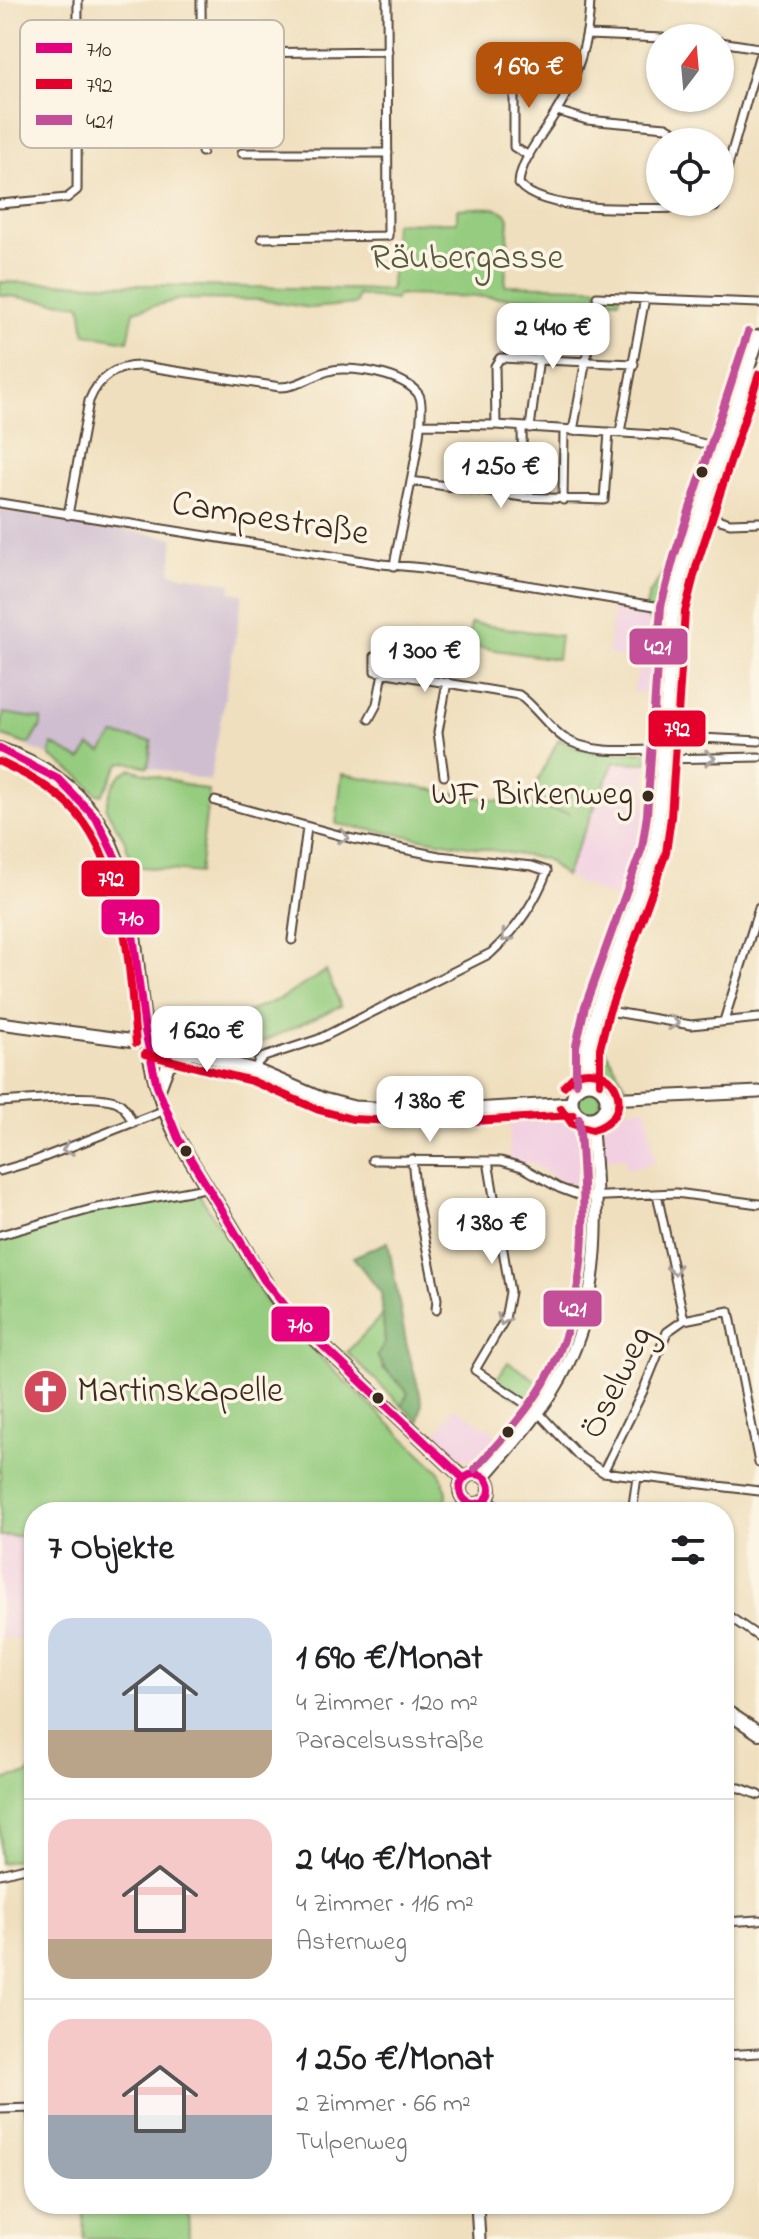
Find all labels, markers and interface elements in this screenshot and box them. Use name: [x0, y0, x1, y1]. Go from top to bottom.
legend: [20, 20, 284, 148]
north arrow: [646, 24, 734, 112]
map controls: [646, 24, 734, 216]
text: 710: [86, 35, 112, 67]
pin: 1 690 €: [455, 42, 603, 110]
text: 1 690 €: [494, 49, 564, 87]
text: 792: [86, 71, 113, 103]
text: 421: [86, 107, 113, 139]
button: locate: [646, 128, 734, 216]
park label: Räubergasse: [370, 233, 565, 286]
pin: 2 440 €: [479, 303, 627, 371]
text: 2 440 €: [515, 310, 591, 348]
pin: 1 250 €: [427, 442, 575, 510]
text: 1 250 €: [462, 449, 540, 487]
unlabelled marker: [694, 464, 710, 480]
street label: Campestraße: [168, 478, 373, 562]
pin: 1 300 €: [351, 626, 499, 694]
line badge: 421: [628, 627, 689, 666]
text: 1 300 €: [389, 633, 461, 671]
text: 421: [645, 633, 672, 665]
line badge: 792: [647, 709, 707, 748]
text: 792: [664, 715, 690, 747]
one-way arrow: [704, 749, 717, 767]
place label: WF, Birkenweg: [431, 771, 633, 821]
marker: WF, Birkenweg: [640, 788, 656, 804]
one-way arrow: [336, 828, 350, 845]
line badge: 792: [80, 859, 141, 898]
text: 792: [98, 865, 124, 897]
line badge: 710: [100, 898, 161, 936]
text: 710: [118, 904, 144, 936]
one-way arrow: [501, 928, 516, 942]
pin: 1 620 €: [133, 1006, 281, 1074]
text: 1 620 €: [170, 1013, 244, 1051]
one-way arrow: [667, 1014, 681, 1031]
pin: 1 380 €: [356, 1076, 504, 1144]
text: 1 380 €: [394, 1083, 466, 1121]
one-way arrow: [61, 1139, 75, 1156]
unlabelled marker: [178, 1143, 194, 1159]
pin: 1 380 €: [418, 1198, 566, 1266]
text: 1 380 €: [456, 1205, 528, 1243]
one-way arrow: [665, 1262, 682, 1276]
line badge: 421: [542, 1289, 603, 1328]
text: 421: [560, 1295, 587, 1327]
line badge: 710: [270, 1305, 331, 1343]
text: 710: [287, 1311, 313, 1343]
one-way arrow: [496, 1312, 513, 1326]
street label: Öselweg: [568, 1317, 668, 1449]
place label: Martinskapelle: [77, 1366, 284, 1419]
church icon: Martinskapelle: [22, 1368, 70, 1416]
unlabelled marker: [370, 1390, 386, 1406]
unlabelled marker: [500, 1424, 516, 1440]
text: 7 Objekte: [48, 1525, 174, 1575]
icon: filters: [666, 1528, 710, 1572]
text: 1 690 €/Monat: [296, 1635, 483, 1685]
icon: home: [112, 1650, 208, 1746]
text: 4 Zimmer · 120 m²: [296, 1685, 478, 1723]
text: Paracelsusstraße: [296, 1723, 484, 1761]
text: 2 440 €/Monat: [296, 1836, 492, 1886]
icon: home: [112, 1851, 208, 1947]
text: 4 Zimmer · 116 m²: [296, 1886, 474, 1924]
text: Asternweg: [296, 1924, 407, 1962]
text: 1 250 €/Monat: [296, 2036, 494, 2086]
icon: home: [112, 2051, 208, 2147]
text: 2 Zimmer · 66 m²: [296, 2086, 471, 2124]
text: Tulpenweg: [296, 2124, 408, 2162]

